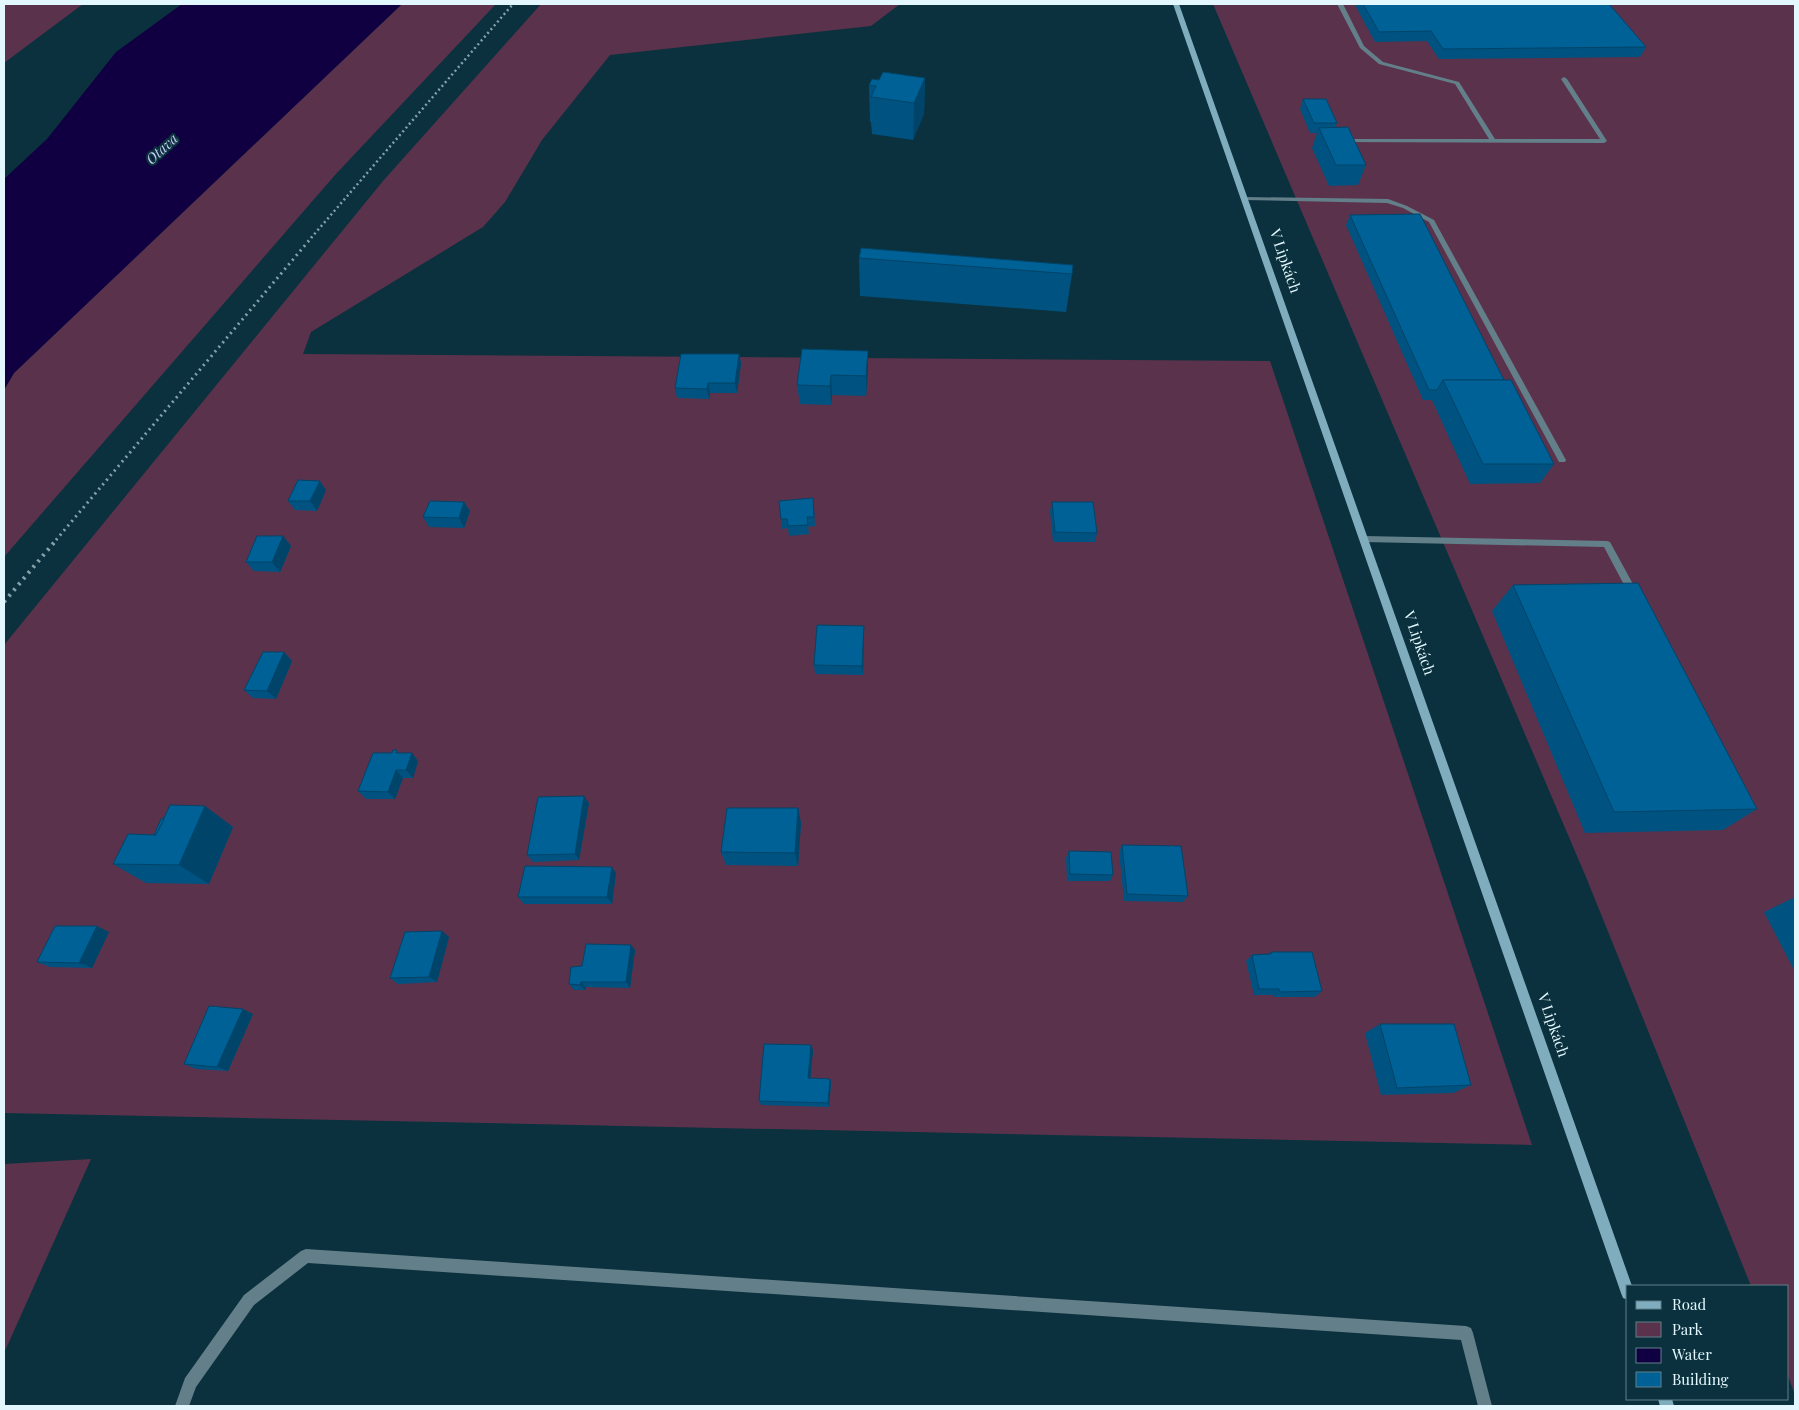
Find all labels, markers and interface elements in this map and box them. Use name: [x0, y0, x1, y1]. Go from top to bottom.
water label: Otava: [142, 129, 182, 168]
street label: V Lipkách: [1265, 225, 1306, 295]
street label: V Lipkách: [1399, 607, 1440, 677]
street label: V Lipkách: [1533, 989, 1574, 1059]
legend: [1626, 1285, 1789, 1400]
text: Road: [1672, 1294, 1706, 1314]
text: Park: [1672, 1319, 1704, 1339]
text: Water: [1671, 1344, 1712, 1364]
text: Building: [1672, 1369, 1729, 1389]

